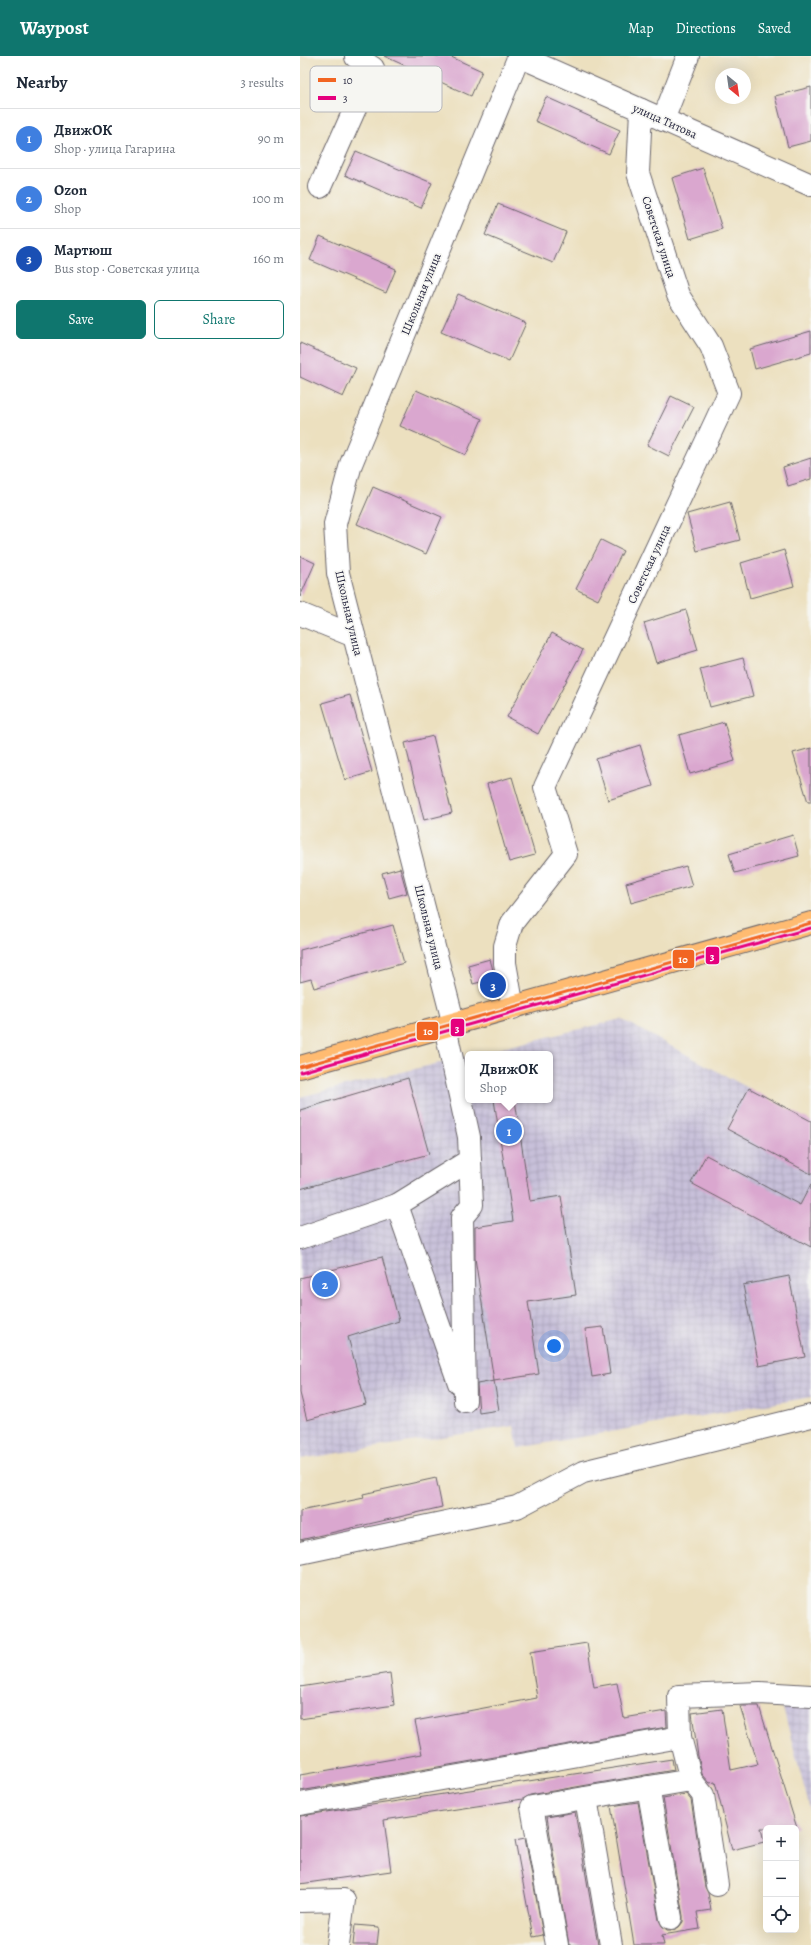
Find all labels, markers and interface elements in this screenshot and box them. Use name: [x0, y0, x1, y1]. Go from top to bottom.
text: Waypost: [20, 15, 89, 41]
text: Map: [628, 19, 654, 38]
text: Directions: [676, 19, 736, 38]
text: Saved: [758, 19, 791, 38]
legend: [310, 66, 442, 112]
north arrow: [715, 68, 751, 104]
text: Nearby: [16, 71, 67, 94]
text: 10: [343, 73, 353, 88]
text: 3 results: [240, 74, 284, 91]
text: 3: [343, 91, 348, 106]
street label: улица Титова: [629, 99, 700, 143]
text: ДвижОК: [54, 120, 112, 140]
text: 1: [27, 130, 31, 147]
text: 90 m: [258, 130, 284, 147]
text: Shop · улица Гагарина: [54, 140, 176, 157]
text: Ozon: [54, 180, 87, 200]
text: 2: [26, 190, 32, 207]
text: 100 m: [252, 190, 284, 207]
street label: Советская улица: [638, 194, 680, 281]
text: Shop: [54, 200, 81, 217]
text: Мартюш: [54, 240, 112, 260]
text: 3: [26, 250, 32, 267]
text: 160 m: [253, 250, 284, 267]
street label: Школьная улица: [397, 250, 445, 337]
text: Bus stop · Советская улица: [54, 260, 200, 277]
button: Save: [16, 300, 146, 339]
button: Share: [154, 300, 284, 339]
street label: Советская улица: [624, 522, 674, 606]
street label: Школьная улица: [331, 569, 367, 658]
street label: Школьная улица: [411, 883, 447, 972]
line badge: 3: [705, 946, 720, 965]
line badge: 10: [672, 949, 695, 969]
text: 3: [710, 949, 715, 964]
text: 10: [678, 952, 688, 967]
pin: 3: [480, 970, 506, 1000]
line badge: 3: [450, 1018, 465, 1037]
line badge: 10: [416, 1021, 439, 1041]
text: 3: [455, 1021, 460, 1036]
text: 10: [423, 1024, 433, 1039]
popup: [465, 1051, 553, 1103]
text: ДвижОК: [480, 1059, 538, 1079]
text: Shop: [480, 1079, 507, 1096]
pin: 1: [496, 1116, 522, 1146]
pin: 2: [312, 1269, 338, 1299]
your location: [544, 1336, 564, 1356]
map controls: [763, 1825, 799, 1933]
button: +: [763, 1825, 799, 1861]
button: −: [763, 1861, 799, 1897]
button: locate: [763, 1897, 799, 1933]

